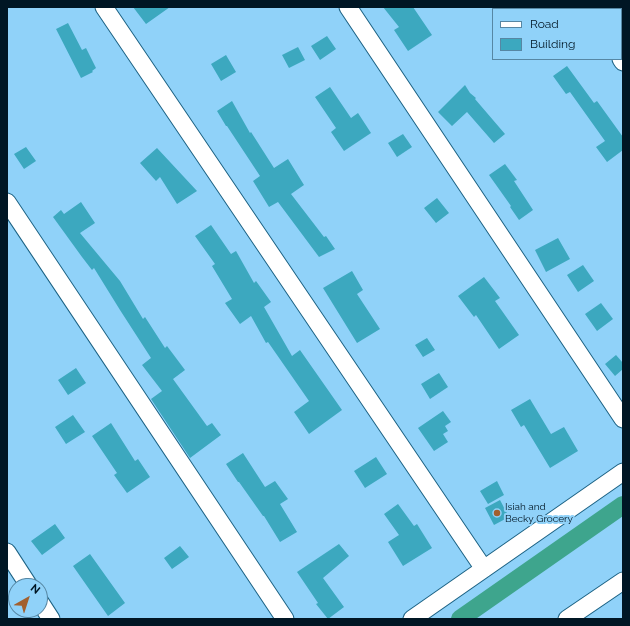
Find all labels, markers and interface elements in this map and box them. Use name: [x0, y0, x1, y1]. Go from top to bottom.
legend: [492, 8, 622, 60]
text: Road: [530, 17, 559, 31]
text: Building: [530, 37, 576, 51]
place label: Isiah and Becky Grocery: [505, 501, 573, 524]
marker: Isiah and Becky Grocery: [492, 508, 502, 518]
north arrow: [8, 578, 48, 618]
text: N: [28, 581, 43, 597]

